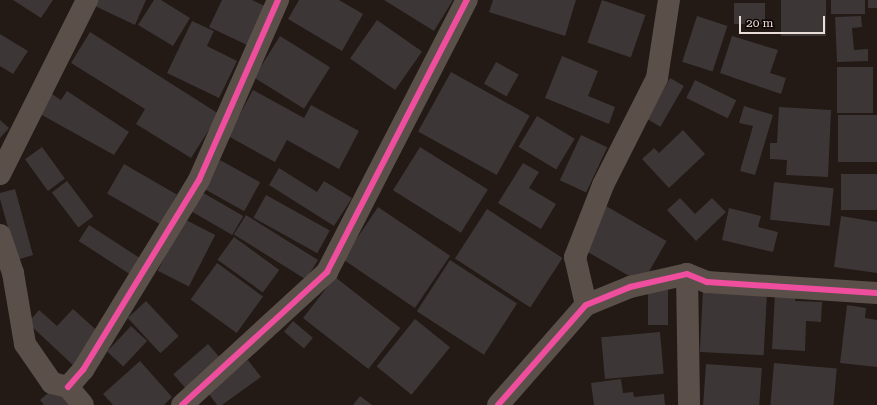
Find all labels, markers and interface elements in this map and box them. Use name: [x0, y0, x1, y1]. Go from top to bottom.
scale bar: [741, 8, 827, 34]
text: 20 m: [746, 16, 773, 30]

